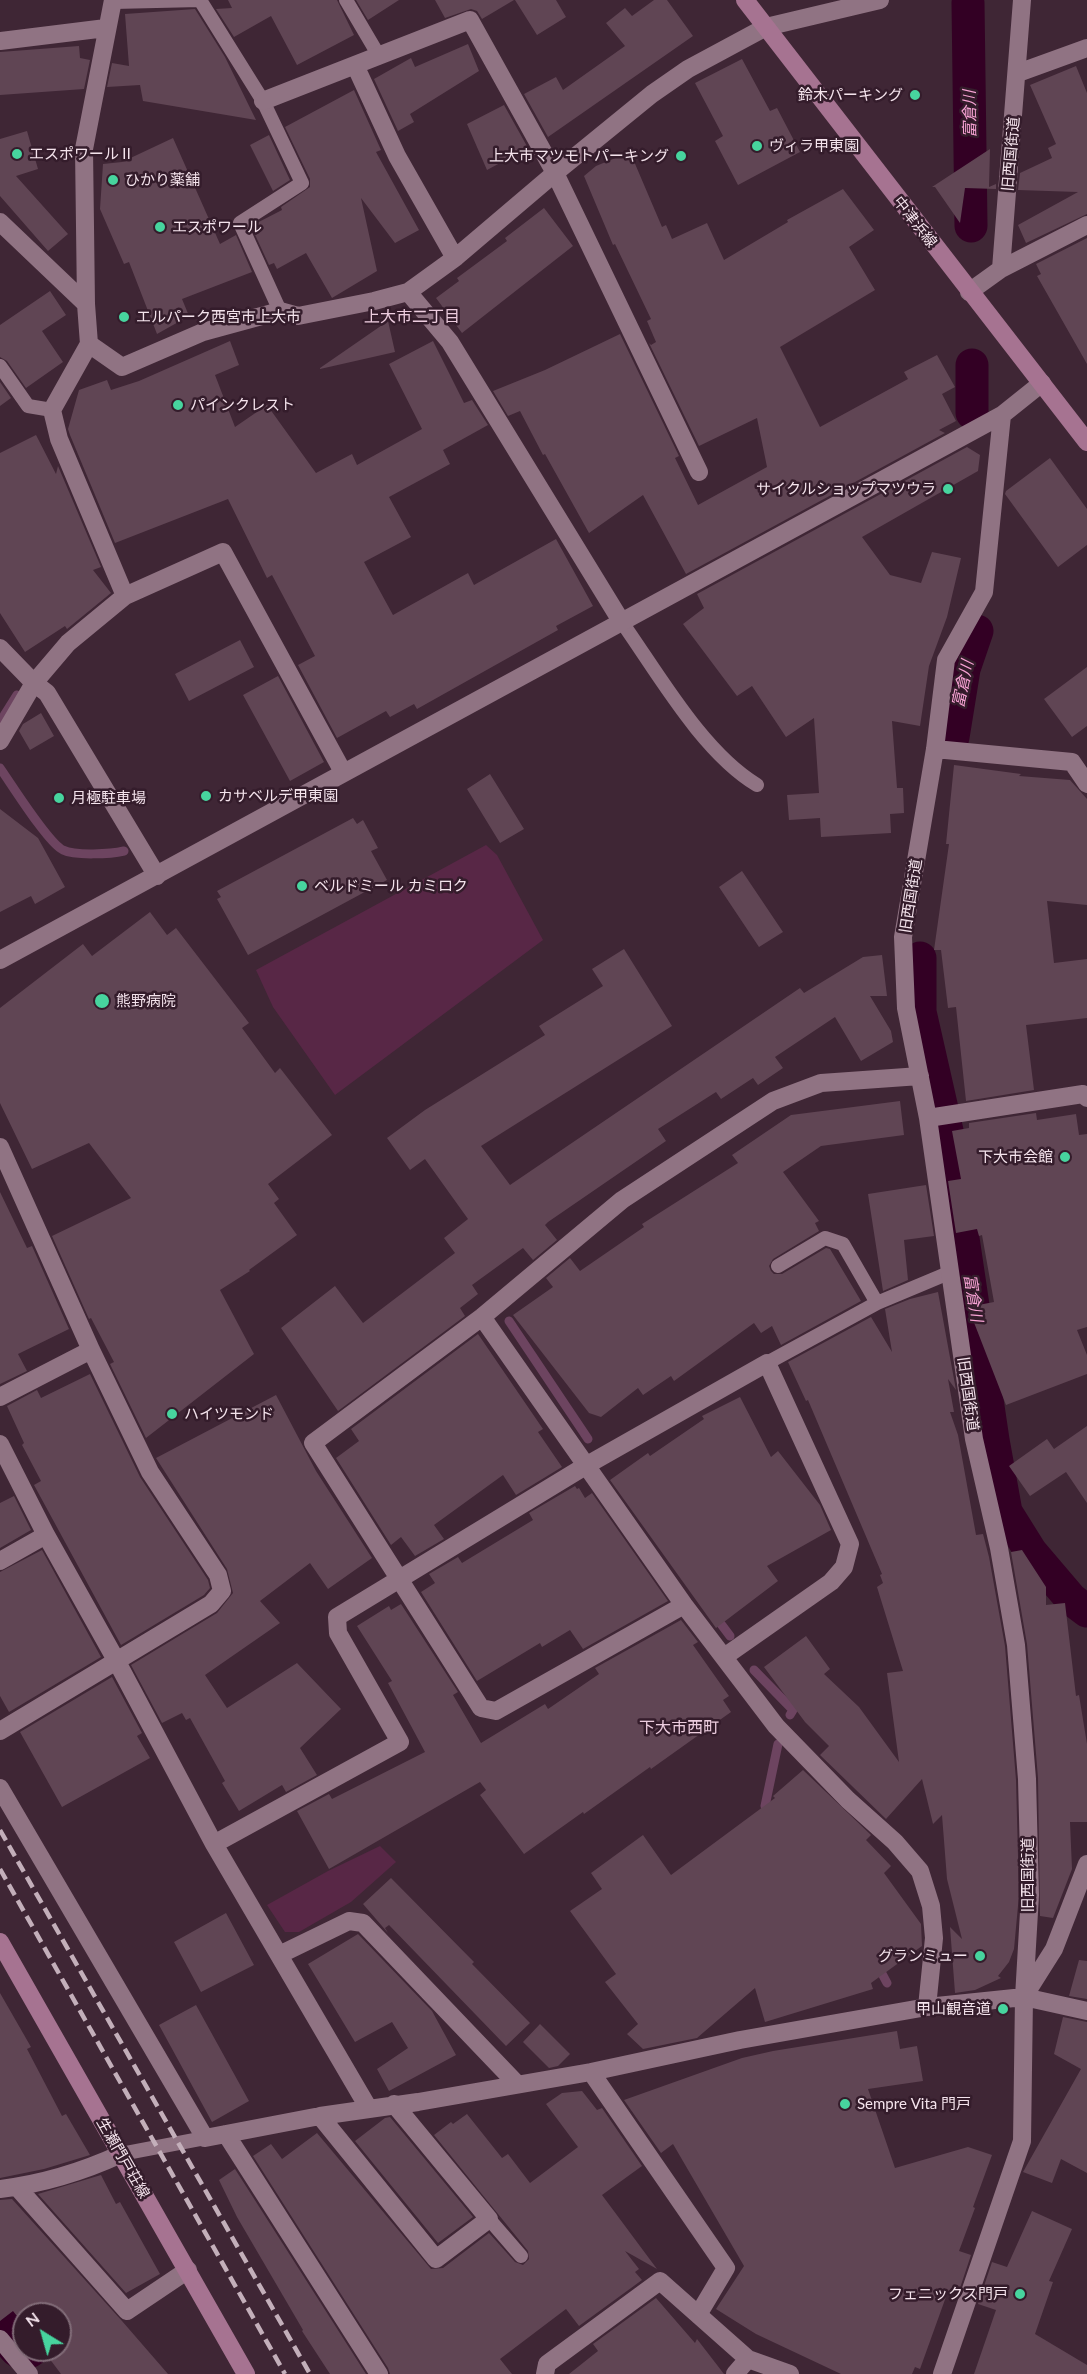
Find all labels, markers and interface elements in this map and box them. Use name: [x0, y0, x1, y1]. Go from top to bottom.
place label: 鈴木パーキング: [798, 86, 903, 104]
marker: 鈴木パーキング: [908, 88, 922, 102]
water label: 富倉川: [960, 90, 980, 138]
street label: 旧西国街道: [999, 116, 1023, 192]
place label: ヴィラ甲東園: [769, 137, 859, 155]
marker: ヴィラ甲東園: [750, 139, 764, 153]
place label: エスポワールⅡ: [29, 145, 134, 163]
marker: エスポワールⅡ: [10, 147, 24, 161]
place label: 上大市マツモトパーキング: [489, 147, 669, 165]
marker: 上大市マツモトパーキング: [674, 149, 688, 163]
place label: ひかり薬舗: [125, 171, 200, 189]
marker: ひかり薬舗: [106, 173, 120, 187]
street label: 中津浜線: [889, 193, 941, 251]
place label: エスポワール: [172, 218, 262, 236]
marker: エスポワール: [153, 220, 167, 234]
district label: 上大市二丁目: [364, 307, 460, 327]
place label: エルパーク西宮市上大市: [136, 308, 301, 326]
marker: エルパーク西宮市上大市: [117, 310, 131, 324]
place label: パインクレスト: [190, 396, 295, 414]
marker: パインクレスト: [171, 398, 185, 412]
place label: サイクルショップマツウラ: [756, 480, 936, 498]
marker: サイクルショップマツウラ: [941, 482, 955, 496]
water label: 富倉川: [949, 659, 977, 709]
place label: カサベルデ甲東園: [218, 787, 338, 805]
place label: 月極駐車場: [71, 789, 146, 807]
marker: カサベルデ甲東園: [199, 789, 213, 803]
marker: 月極駐車場: [52, 791, 66, 805]
street label: 旧西国街道: [896, 858, 926, 934]
place label: ベルドミール カミロク: [314, 877, 468, 895]
marker: ベルドミール カミロク: [295, 879, 309, 893]
marker: 熊野病院: [93, 992, 111, 1010]
place label: 熊野病院: [116, 992, 176, 1010]
place label: 下大市会館: [978, 1148, 1053, 1166]
marker: 下大市会館: [1058, 1150, 1072, 1164]
water label: 富倉川: [960, 1273, 986, 1323]
street label: 旧西国街道: [954, 1356, 982, 1432]
place label: ハイツモンド: [184, 1405, 274, 1423]
marker: ハイツモンド: [165, 1407, 179, 1421]
district label: 下大市西町: [639, 1718, 719, 1738]
street label: 旧西国街道: [1019, 1838, 1037, 1912]
place label: グランミュー: [878, 1947, 968, 1965]
marker: グランミュー: [973, 1949, 987, 1963]
place label: 甲山観音道: [916, 2000, 991, 2018]
marker: 甲山観音道: [996, 2002, 1010, 2016]
place label: Sempre Vita 門戸: [857, 2095, 971, 2113]
marker: Sempre Vita 門戸: [838, 2097, 852, 2111]
street label: 生瀬門戸荘線: [93, 2115, 153, 2201]
place label: フェニックス門戸: [888, 2285, 1008, 2303]
marker: フェニックス門戸: [1013, 2287, 1027, 2301]
north arrow: [12, 2302, 72, 2362]
text: N: [21, 2308, 43, 2330]

